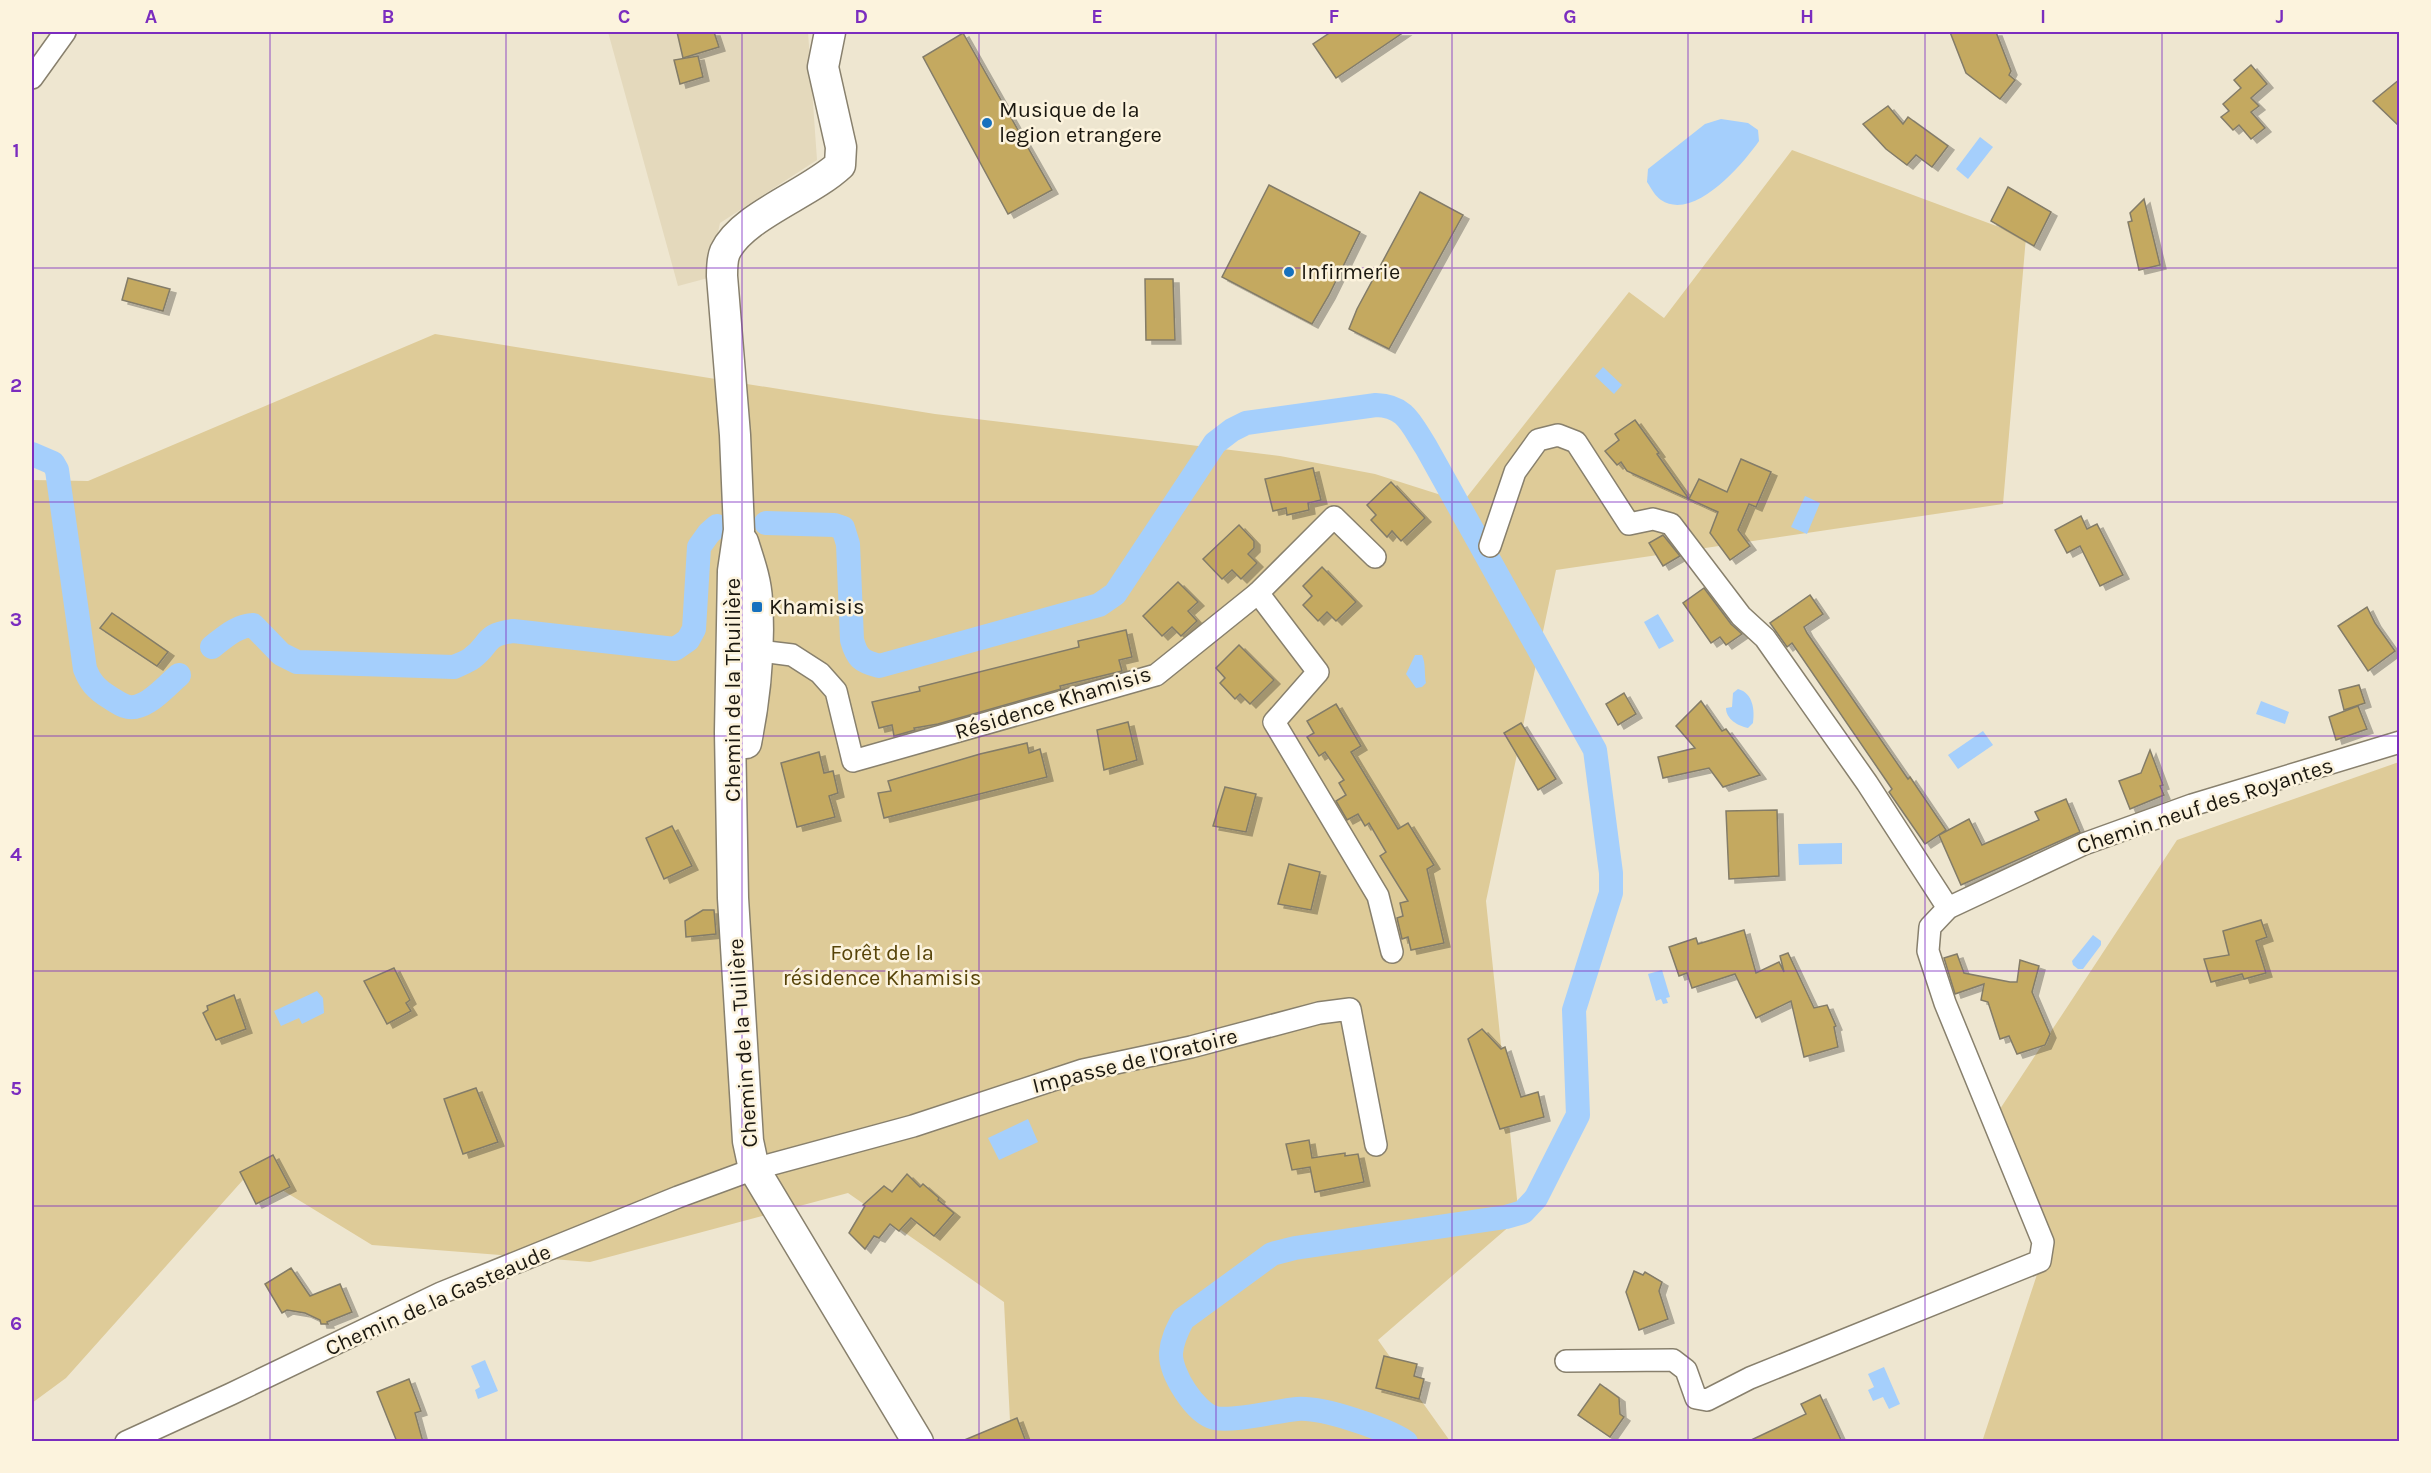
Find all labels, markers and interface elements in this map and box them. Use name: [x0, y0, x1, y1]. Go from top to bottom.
text: A: [145, 5, 158, 28]
text: B: [382, 5, 394, 28]
text: C: [618, 5, 630, 28]
text: D: [854, 5, 868, 28]
text: E: [1091, 5, 1103, 28]
text: F: [1329, 5, 1340, 28]
text: G: [1563, 5, 1577, 28]
text: H: [1800, 5, 1814, 28]
text: I: [2040, 5, 2046, 28]
text: J: [2276, 5, 2284, 28]
place label: Musique de la legion etrangere: [999, 97, 1162, 148]
marker: Musique de la legion etrangere: [980, 116, 994, 130]
text: 1: [12, 139, 20, 162]
place label: Infirmerie: [1301, 259, 1400, 285]
marker: Infirmerie: [1282, 265, 1296, 279]
text: 2: [10, 374, 22, 397]
street label: Chemin de la Thuilière: [720, 578, 746, 802]
place label: Khamisis: [769, 594, 865, 620]
marker: Khamisis: [750, 600, 764, 614]
text: 3: [10, 608, 22, 631]
street label: Résidence Khamisis: [952, 661, 1154, 745]
street label: Chemin neuf des Royantes: [2074, 752, 2336, 860]
text: 4: [10, 843, 22, 866]
street label: Chemin de la Tuilière: [723, 938, 763, 1148]
park label: Forêt de la résidence Khamisis: [783, 940, 981, 991]
street label: Impasse de l'Oratoire: [1030, 1023, 1240, 1099]
text: 5: [10, 1077, 22, 1100]
street label: Chemin de la Gasteaude: [321, 1239, 555, 1361]
text: 6: [10, 1312, 22, 1335]

